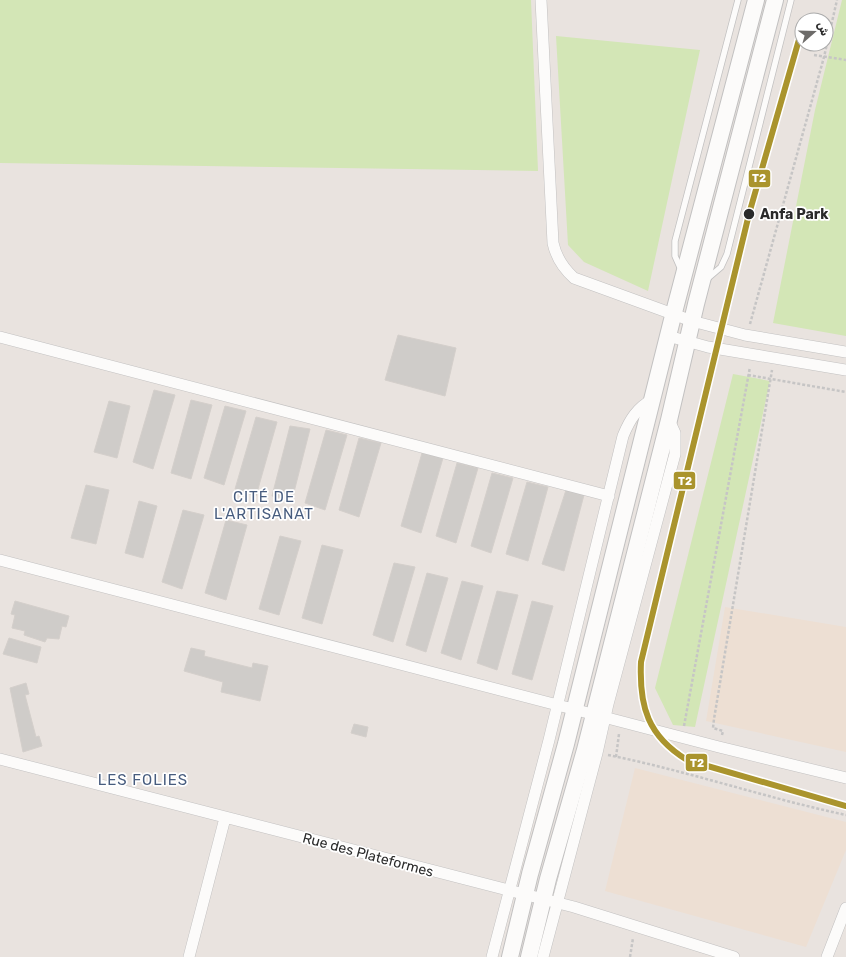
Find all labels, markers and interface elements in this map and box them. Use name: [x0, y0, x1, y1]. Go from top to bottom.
north arrow: [794, 12, 834, 52]
text: ش: [814, 20, 831, 38]
line badge: T2: [748, 169, 771, 188]
text: T2: [752, 172, 766, 185]
place label: Anfa Park: [760, 206, 829, 223]
marker: Anfa Park: [742, 207, 756, 221]
line badge: T2: [673, 471, 696, 490]
text: T2: [678, 475, 692, 488]
district label: CITÉ DE L'ARTISANAT: [214, 488, 314, 523]
line badge: T2: [685, 753, 708, 772]
text: T2: [690, 757, 704, 770]
district label: LES FOLIES: [98, 771, 188, 789]
street label: Rue des Plateformes: [301, 829, 435, 881]

